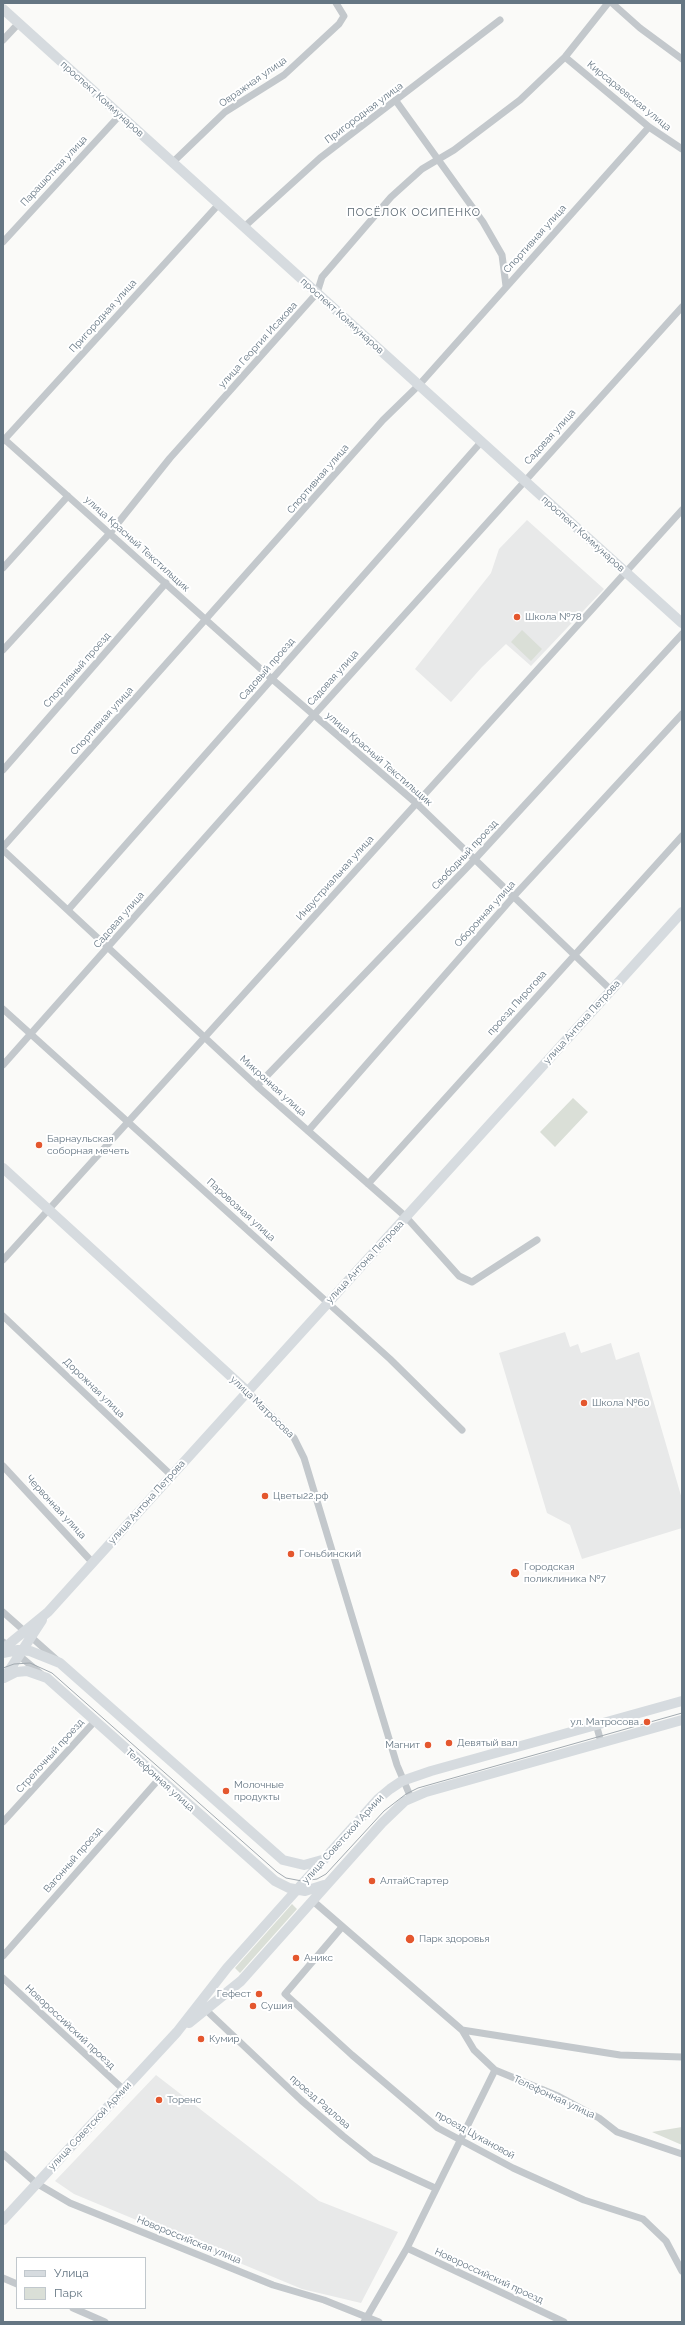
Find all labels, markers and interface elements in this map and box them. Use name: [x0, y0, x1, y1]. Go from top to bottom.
street label: Овражная улица: [217, 54, 289, 110]
street label: Кирсараевская улица: [585, 58, 673, 134]
street label: проспект Коммунаров: [58, 59, 146, 139]
street label: Пригородная улица: [323, 80, 405, 146]
street label: Парашютная улица: [18, 133, 90, 209]
street label: Спортивная улица: [501, 202, 569, 276]
district label: ПОСЁЛОК ОСИПЕНКО: [347, 206, 481, 220]
street label: проспект Коммунаров: [298, 276, 386, 356]
street label: Пригородная улица: [67, 277, 139, 355]
street label: улица Георгия Исакова: [216, 299, 300, 391]
street label: Садовая улица: [522, 407, 578, 467]
street label: Спортивная улица: [285, 442, 351, 516]
street label: улица Красный Текстильщик: [82, 494, 192, 594]
street label: проспект Коммунаров: [539, 494, 627, 574]
place label: Школа №78: [525, 611, 582, 623]
marker: Школа №78: [512, 612, 522, 622]
street label: Спортивный проезд: [41, 630, 113, 710]
street label: Садовый проезд: [237, 635, 297, 703]
street label: Садовая улица: [305, 648, 361, 708]
street label: Спортивная улица: [68, 684, 136, 758]
street label: улица Красный Текстильщик: [323, 709, 435, 809]
street label: Свободный проезд: [430, 818, 500, 892]
street label: Индустриальная улица: [294, 833, 376, 923]
street label: Оборонная улица: [452, 878, 518, 950]
street label: Садовая улица: [91, 889, 147, 951]
street label: проезд Пирогова: [485, 968, 549, 1038]
street label: улица Антона Петрова: [541, 978, 623, 1066]
street label: Микронная улица: [237, 1053, 309, 1119]
place label: Барнаульская соборная мечеть: [47, 1133, 129, 1156]
marker: Барнаульская соборная мечеть: [34, 1140, 44, 1150]
street label: Паровозная улица: [204, 1176, 278, 1244]
street label: улица Антона Петрова: [324, 1218, 406, 1306]
street label: Дорожная улица: [61, 1356, 127, 1420]
street label: улица Матросова: [228, 1374, 296, 1440]
place label: Школа №60: [592, 1397, 650, 1409]
marker: Школа №60: [579, 1398, 589, 1408]
street label: улица Антона Петрова: [106, 1458, 188, 1546]
street label: Червонная улица: [23, 1473, 89, 1541]
place label: Цветы22.рф: [273, 1490, 329, 1502]
marker: Цветы22.рф: [260, 1491, 270, 1501]
place label: Гоньбинский: [299, 1548, 361, 1560]
marker: Гоньбинский: [286, 1549, 296, 1559]
place label: Городская поликлиника №7: [524, 1561, 606, 1584]
marker: Городская поликлиника №7: [509, 1567, 521, 1579]
street label: Стрелочный проезд: [14, 1716, 86, 1796]
place label: ул. Матросова: [570, 1716, 639, 1728]
marker: ул. Матросова: [642, 1717, 652, 1727]
place label: Девятый вал: [457, 1737, 517, 1749]
marker: Девятый вал: [444, 1738, 454, 1748]
place label: Магнит: [385, 1739, 420, 1751]
marker: Магнит: [423, 1740, 433, 1750]
street label: Телефонная улица: [123, 1746, 197, 1814]
place label: Молочные продукты: [234, 1779, 284, 1802]
marker: Молочные продукты: [221, 1786, 231, 1796]
street label: улица Советской Армии: [300, 1792, 386, 1886]
street label: Вагонный проезд: [41, 1825, 105, 1895]
place label: АлтайСтартер: [380, 1875, 449, 1887]
marker: АлтайСтартер: [367, 1876, 377, 1886]
marker: Парк здоровья: [404, 1933, 416, 1945]
place label: Парк здоровья: [419, 1933, 489, 1945]
place label: Аникс: [304, 1952, 333, 1964]
marker: Аникс: [291, 1953, 301, 1963]
street label: Новороссийский проезд: [23, 1982, 117, 2072]
place label: Гефест: [217, 1988, 251, 2000]
marker: Гефест: [254, 1989, 264, 1999]
place label: Сушия: [261, 2000, 292, 2012]
marker: Сушия: [248, 2001, 258, 2011]
place label: Кумир: [209, 2033, 240, 2045]
marker: Кумир: [196, 2034, 206, 2044]
street label: проезд Радлова: [287, 2072, 353, 2132]
street label: Телефонная улица: [511, 2073, 597, 2121]
street label: улица Советской Армии: [46, 2079, 134, 2173]
place label: Торенс: [167, 2094, 201, 2106]
marker: Торенс: [154, 2095, 164, 2105]
street label: проезд Цукановой: [433, 2108, 517, 2162]
street label: Новороссийская улица: [135, 2214, 243, 2266]
street label: Новороссийский проезд: [433, 2245, 545, 2307]
legend: [16, 2257, 146, 2309]
text: Улица: [54, 2266, 89, 2280]
text: Парк: [54, 2286, 83, 2300]

